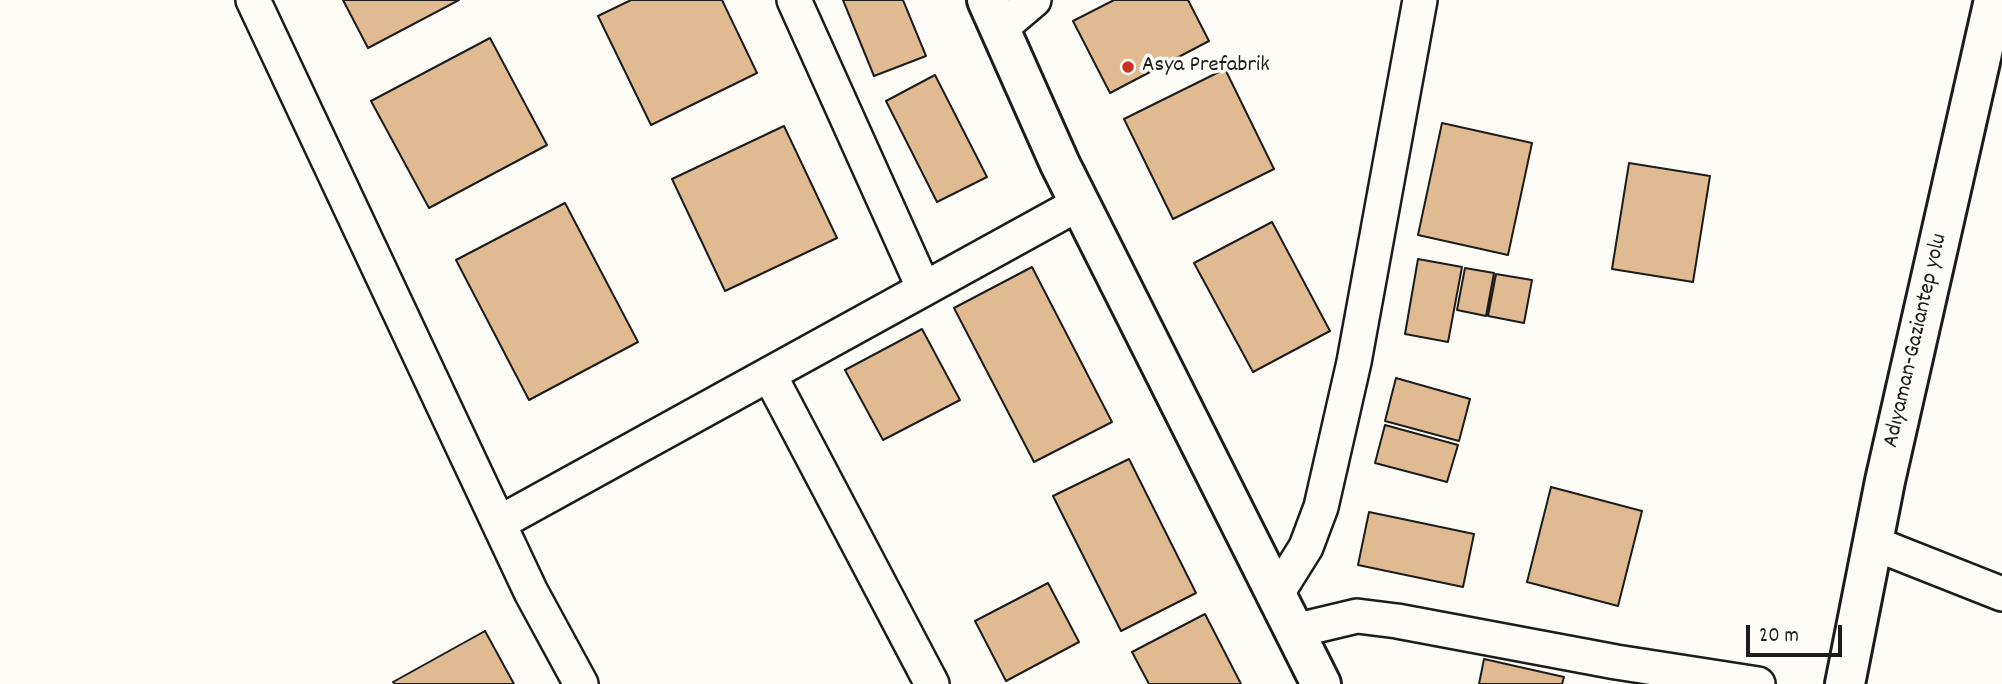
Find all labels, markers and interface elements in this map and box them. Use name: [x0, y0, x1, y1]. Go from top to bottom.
place label: Asya Prefabrik: [1142, 53, 1270, 81]
marker: Asya Prefabrik: [1120, 59, 1136, 75]
street label: Adıyaman-Gaziantep yolu: [1879, 231, 1955, 451]
scale bar: [1750, 610, 1846, 654]
text: 20 m: [1759, 622, 1799, 652]

